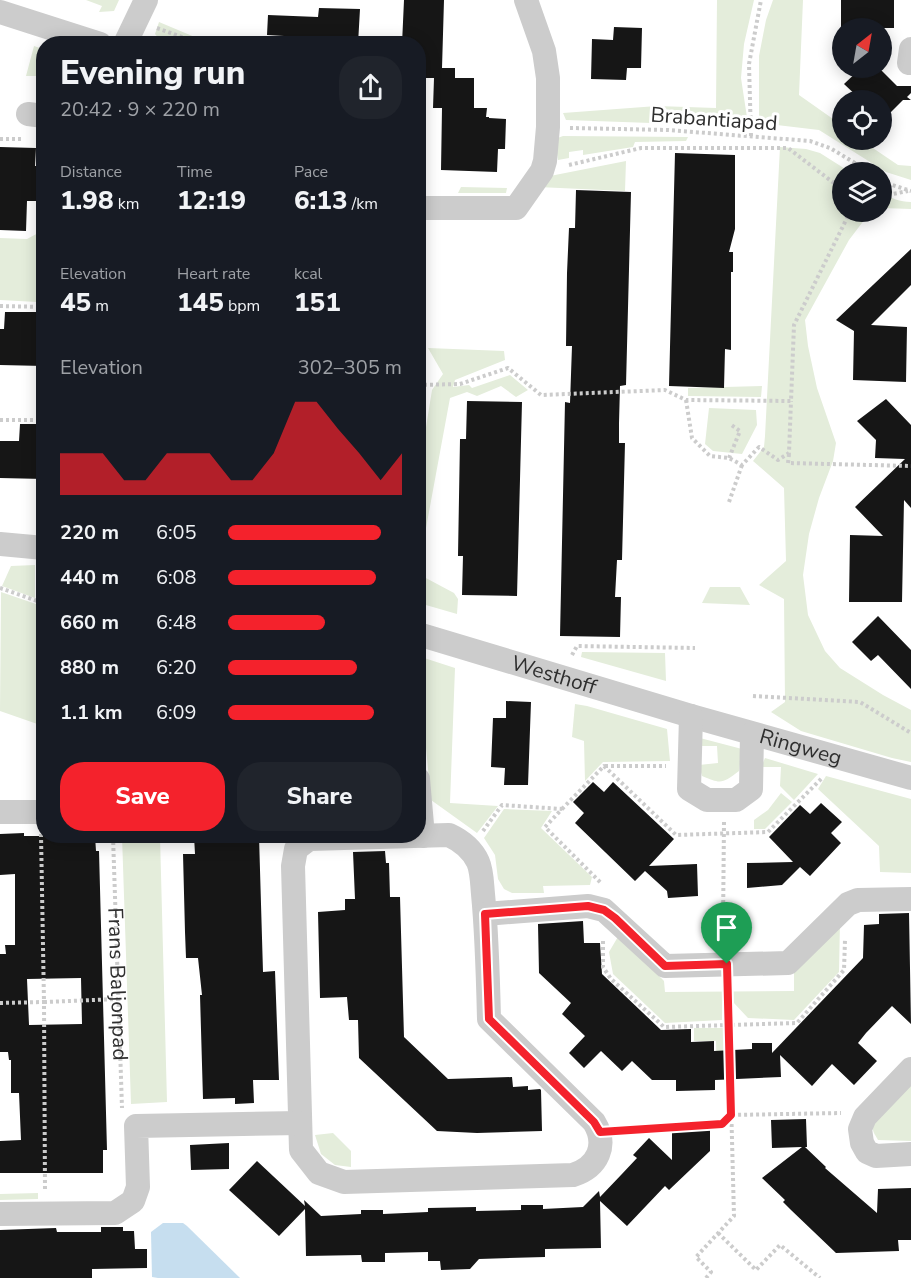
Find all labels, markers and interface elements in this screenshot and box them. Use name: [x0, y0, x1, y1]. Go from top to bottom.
north arrow: [832, 18, 892, 78]
map controls: [832, 18, 892, 222]
text: Evening run: [60, 51, 245, 96]
button: share: [339, 56, 402, 119]
button: locate: [832, 90, 892, 150]
text: 20:42 · 9 × 220 m: [60, 96, 220, 123]
street label: Brabantiapad: [650, 101, 778, 137]
text: Distance: [60, 161, 122, 183]
text: Time: [177, 161, 213, 183]
text: Pace: [294, 161, 328, 183]
button: layers: [832, 162, 892, 222]
text: 1.98: [60, 183, 114, 218]
text: 12:19: [177, 183, 246, 218]
text: 6:13: [294, 183, 348, 218]
text: km: [114, 193, 139, 215]
text: /km: [348, 193, 378, 215]
text: Elevation: [60, 263, 126, 285]
text: Heart rate: [177, 263, 250, 285]
text: kcal: [294, 263, 322, 285]
text: 45: [60, 285, 91, 320]
text: 145: [177, 285, 224, 320]
text: 151: [294, 285, 341, 320]
text: m: [91, 295, 109, 317]
text: bpm: [224, 295, 260, 317]
text: Elevation: [60, 354, 143, 381]
text: 302–305 m: [298, 354, 402, 381]
text: 220 m: [60, 519, 119, 546]
text: 6:05: [156, 519, 197, 546]
text: 440 m: [60, 564, 119, 591]
text: 6:08: [156, 564, 197, 591]
text: 660 m: [60, 609, 119, 636]
text: 6:48: [156, 609, 197, 636]
street label: Westhoff: [508, 649, 601, 701]
text: 880 m: [60, 654, 119, 681]
text: 6:20: [156, 654, 197, 681]
text: 1.1 km: [60, 699, 123, 726]
text: 6:09: [156, 699, 197, 726]
street label: Ringweg: [756, 722, 845, 772]
button: Save: [60, 762, 225, 831]
button: Share: [237, 762, 402, 831]
pin: [701, 902, 752, 964]
street label: Frans Baljonpad: [101, 907, 134, 1061]
icon: arrive: [710, 911, 743, 944]

